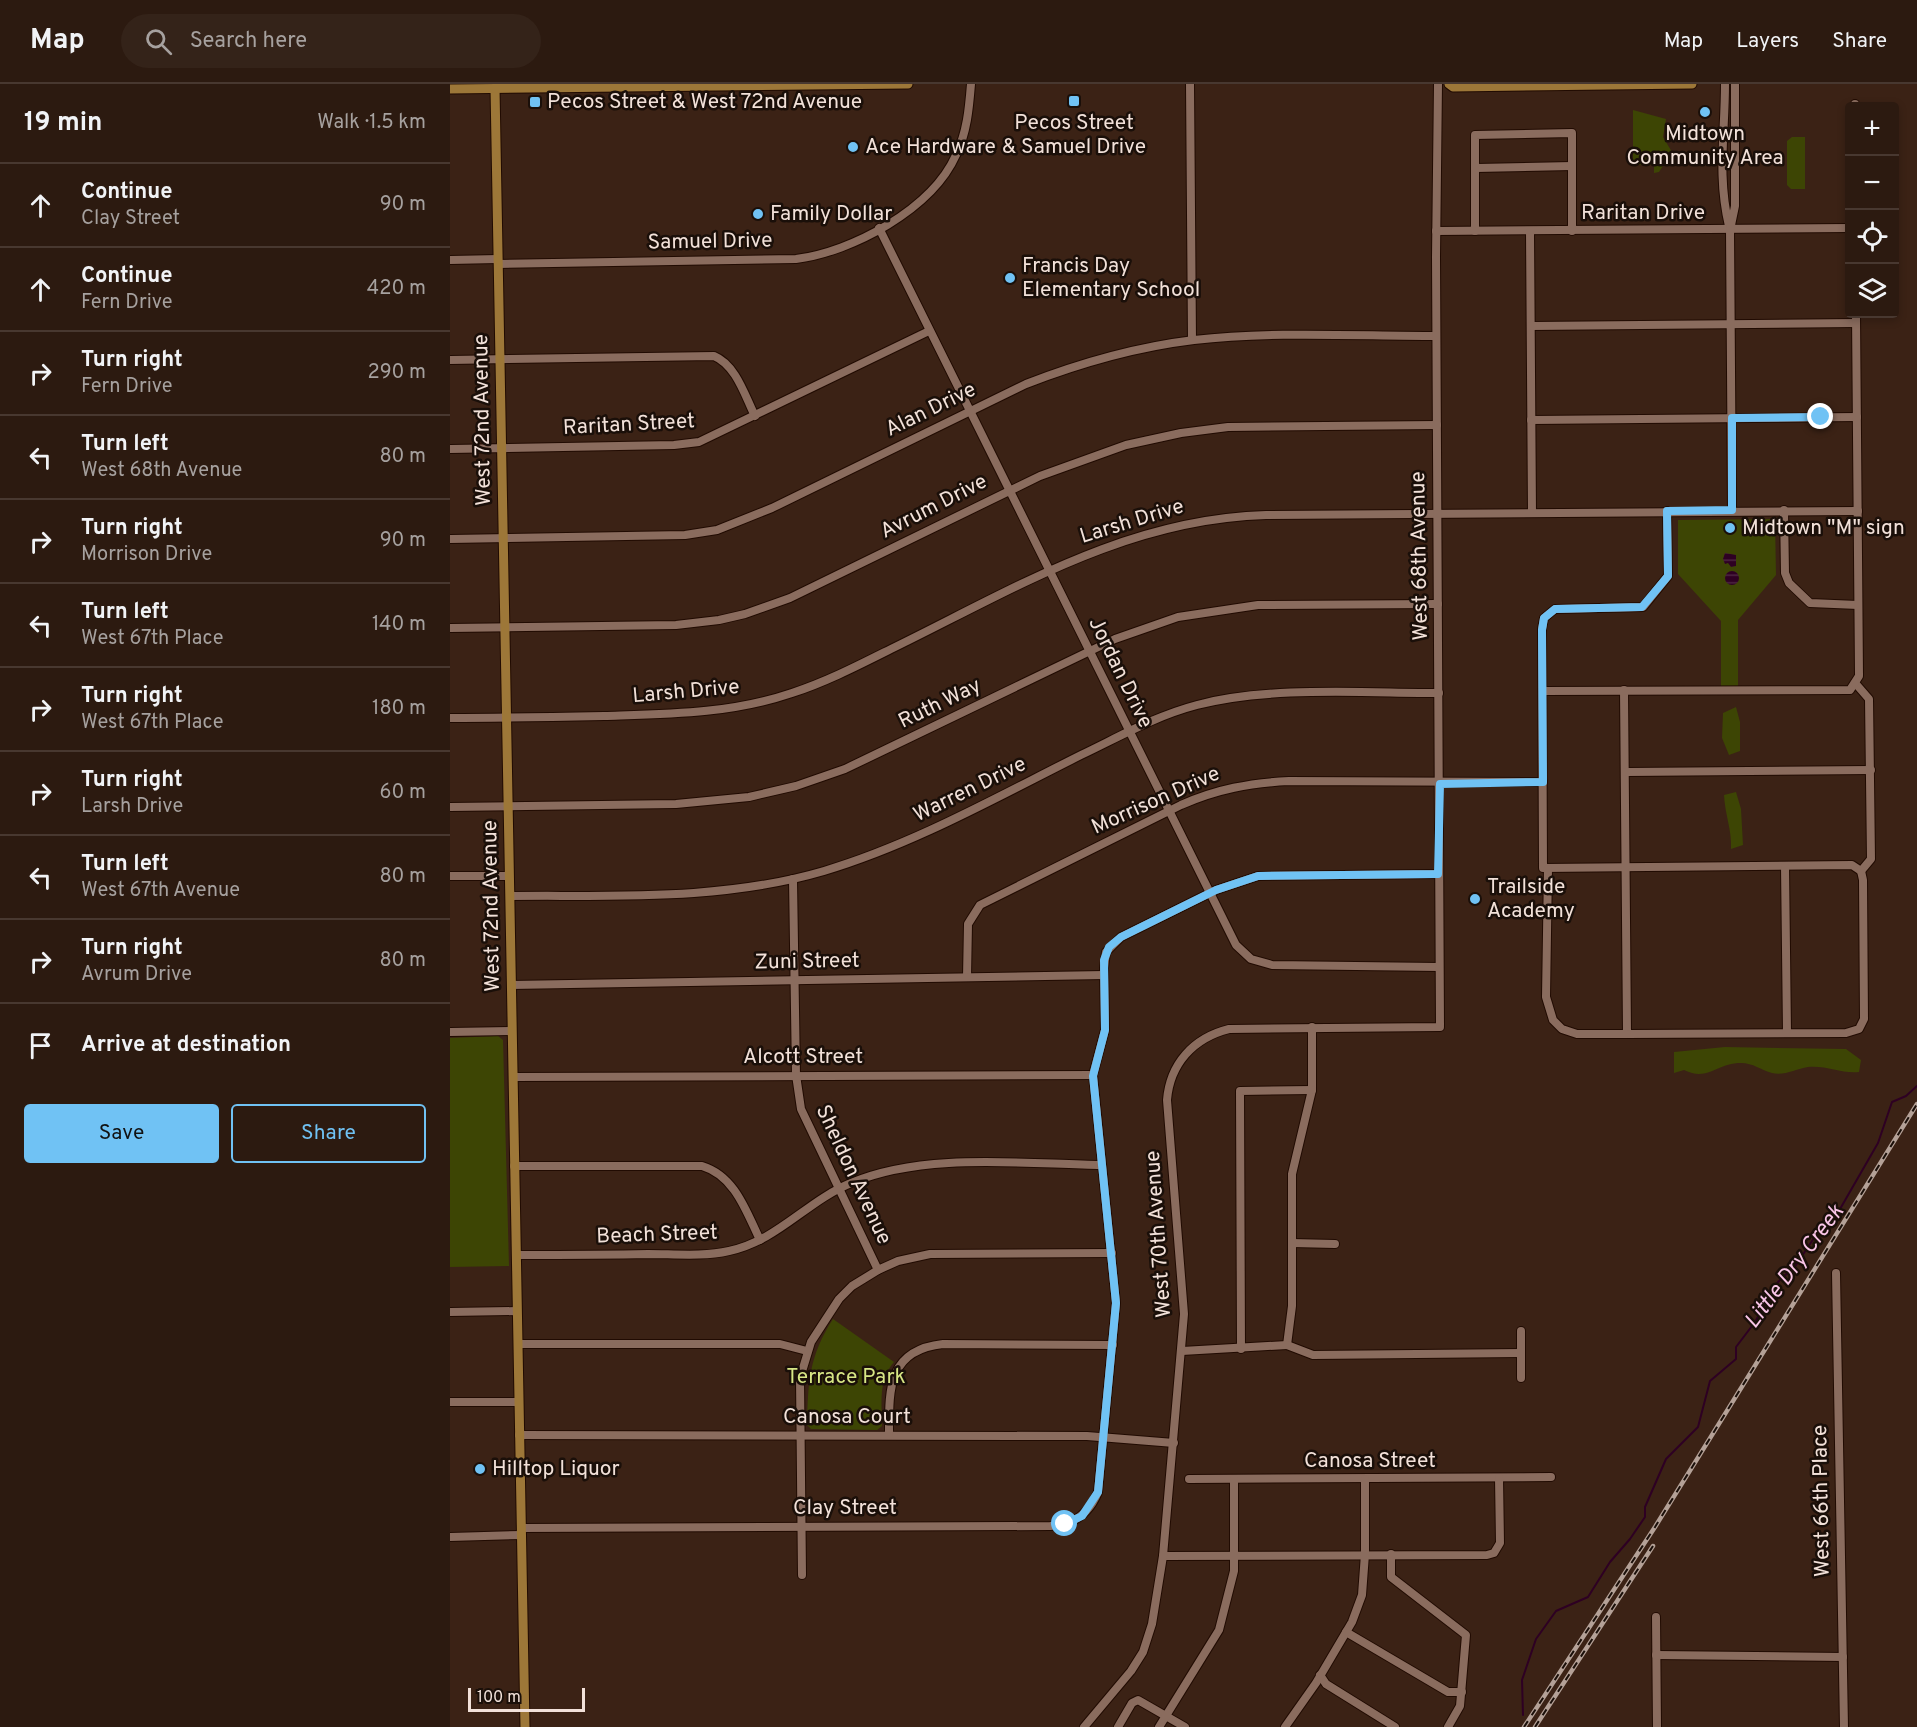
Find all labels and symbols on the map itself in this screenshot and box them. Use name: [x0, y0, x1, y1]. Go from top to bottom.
place label: Pecos Street & West 72nd Avenue: [547, 89, 862, 116]
marker: Pecos Street & Samuel Drive: [1067, 94, 1081, 108]
marker: Pecos Street & West 72nd Avenue: [528, 95, 542, 109]
marker: Midtown Community Area: [1698, 105, 1712, 119]
place label: Pecos Street & Samuel Drive: [1002, 110, 1146, 161]
place label: Midtown Community Area: [1626, 121, 1784, 172]
place label: Ace Hardware: [865, 134, 996, 161]
marker: Ace Hardware: [846, 140, 860, 154]
street label: Raritan Drive: [1581, 200, 1705, 227]
place label: Family Dollar: [770, 201, 892, 228]
marker: Family Dollar: [751, 207, 765, 221]
street label: Samuel Drive: [647, 227, 773, 257]
place label: Francis Day Elementary School: [1022, 253, 1200, 304]
marker: Francis Day Elementary School: [1003, 271, 1017, 285]
street label: West 72nd Avenue: [468, 334, 498, 506]
street label: Alan Drive: [881, 376, 981, 444]
route end: [1807, 403, 1833, 429]
street label: Raritan Street: [562, 408, 696, 442]
street label: Avrum Drive: [876, 469, 992, 545]
street label: West 68th Avenue: [1405, 471, 1435, 641]
street label: Larsh Drive: [1077, 493, 1187, 551]
place label: Midtown "M" sign: [1742, 515, 1905, 542]
marker: Midtown "M" sign: [1723, 521, 1737, 535]
street label: Jordan Drive: [1081, 613, 1159, 733]
street label: Ruth Way: [894, 672, 986, 736]
street label: Larsh Drive: [631, 674, 741, 710]
street label: Warren Drive: [909, 751, 1031, 829]
street label: Morrison Drive: [1088, 761, 1224, 841]
street label: West 72nd Avenue: [477, 820, 507, 992]
place label: Trailside Academy: [1487, 874, 1575, 925]
marker: Trailside Academy: [1468, 892, 1482, 906]
street label: Zuni Street: [754, 948, 860, 976]
street label: Alcott Street: [743, 1044, 863, 1071]
street label: Sheldon Avenue: [809, 1101, 897, 1249]
street label: West 70th Avenue: [1140, 1150, 1178, 1318]
water label: Little Dry Creek: [1740, 1199, 1851, 1334]
street label: Beach Street: [596, 1219, 718, 1251]
park label: Terrace Park: [786, 1364, 906, 1391]
street label: Canosa Court: [783, 1404, 911, 1431]
street label: West 66th Place: [1807, 1425, 1837, 1577]
street label: Canosa Street: [1304, 1448, 1436, 1475]
place label: Hilltop Liquor: [492, 1456, 620, 1483]
marker: Hilltop Liquor: [473, 1462, 487, 1476]
street label: Clay Street: [793, 1495, 897, 1522]
route start: [1051, 1510, 1077, 1536]
scale bar: [468, 1685, 585, 1712]

